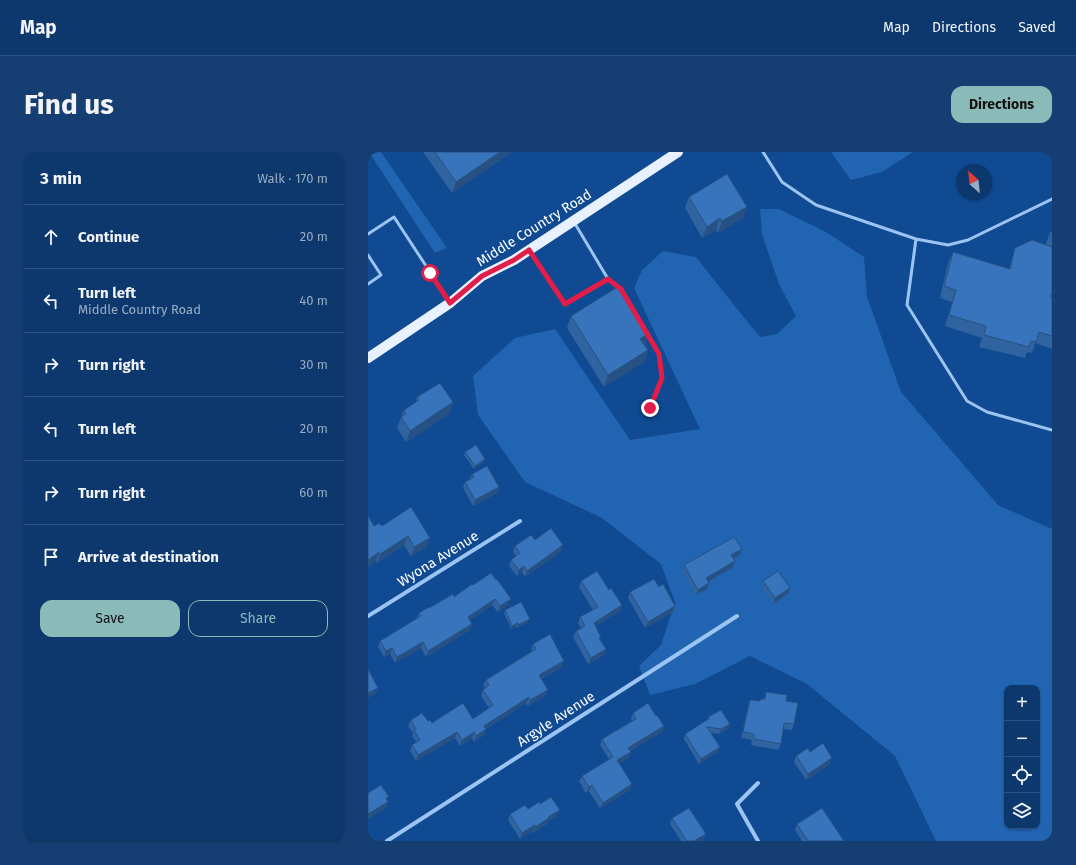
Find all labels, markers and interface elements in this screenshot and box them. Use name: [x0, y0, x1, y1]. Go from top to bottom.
text: Map: [20, 16, 57, 39]
text: Map: [883, 19, 910, 36]
text: Directions: [932, 19, 996, 36]
text: Saved: [1018, 19, 1056, 36]
button: Directions: [951, 86, 1052, 123]
text: Find us: [24, 88, 114, 121]
north arrow: [956, 164, 992, 200]
text: 3 min: [40, 168, 82, 189]
text: Walk · 170 m: [257, 171, 328, 186]
street label: Middle Country Road: [473, 186, 595, 270]
icon: ahead: [40, 226, 62, 248]
text: Continue: [78, 228, 139, 246]
text: 20 m: [300, 229, 328, 244]
route start: [421, 264, 439, 282]
text: Turn left: [78, 284, 136, 302]
icon: left: [40, 290, 62, 312]
text: 40 m: [299, 293, 328, 308]
text: Middle Country Road: [78, 302, 201, 317]
icon: right: [40, 354, 62, 376]
text: Turn right: [78, 356, 145, 374]
text: 30 m: [300, 357, 328, 372]
route end: [641, 399, 659, 417]
icon: left: [40, 418, 62, 440]
text: Turn left: [78, 420, 136, 438]
text: 20 m: [300, 421, 328, 436]
icon: right: [40, 482, 62, 504]
text: Turn right: [78, 484, 145, 502]
text: 60 m: [299, 485, 328, 500]
street label: Wyona Avenue: [394, 527, 482, 591]
icon: arrive: [40, 546, 62, 568]
text: Arrive at destination: [78, 548, 219, 566]
button: Save: [40, 600, 180, 637]
button: Share: [188, 600, 328, 637]
map controls: [1004, 685, 1040, 829]
button: +: [1004, 685, 1040, 721]
street label: Argyle Avenue: [514, 688, 598, 750]
button: −: [1004, 721, 1040, 757]
button: locate: [1004, 757, 1040, 793]
button: layers: [1004, 793, 1040, 829]

